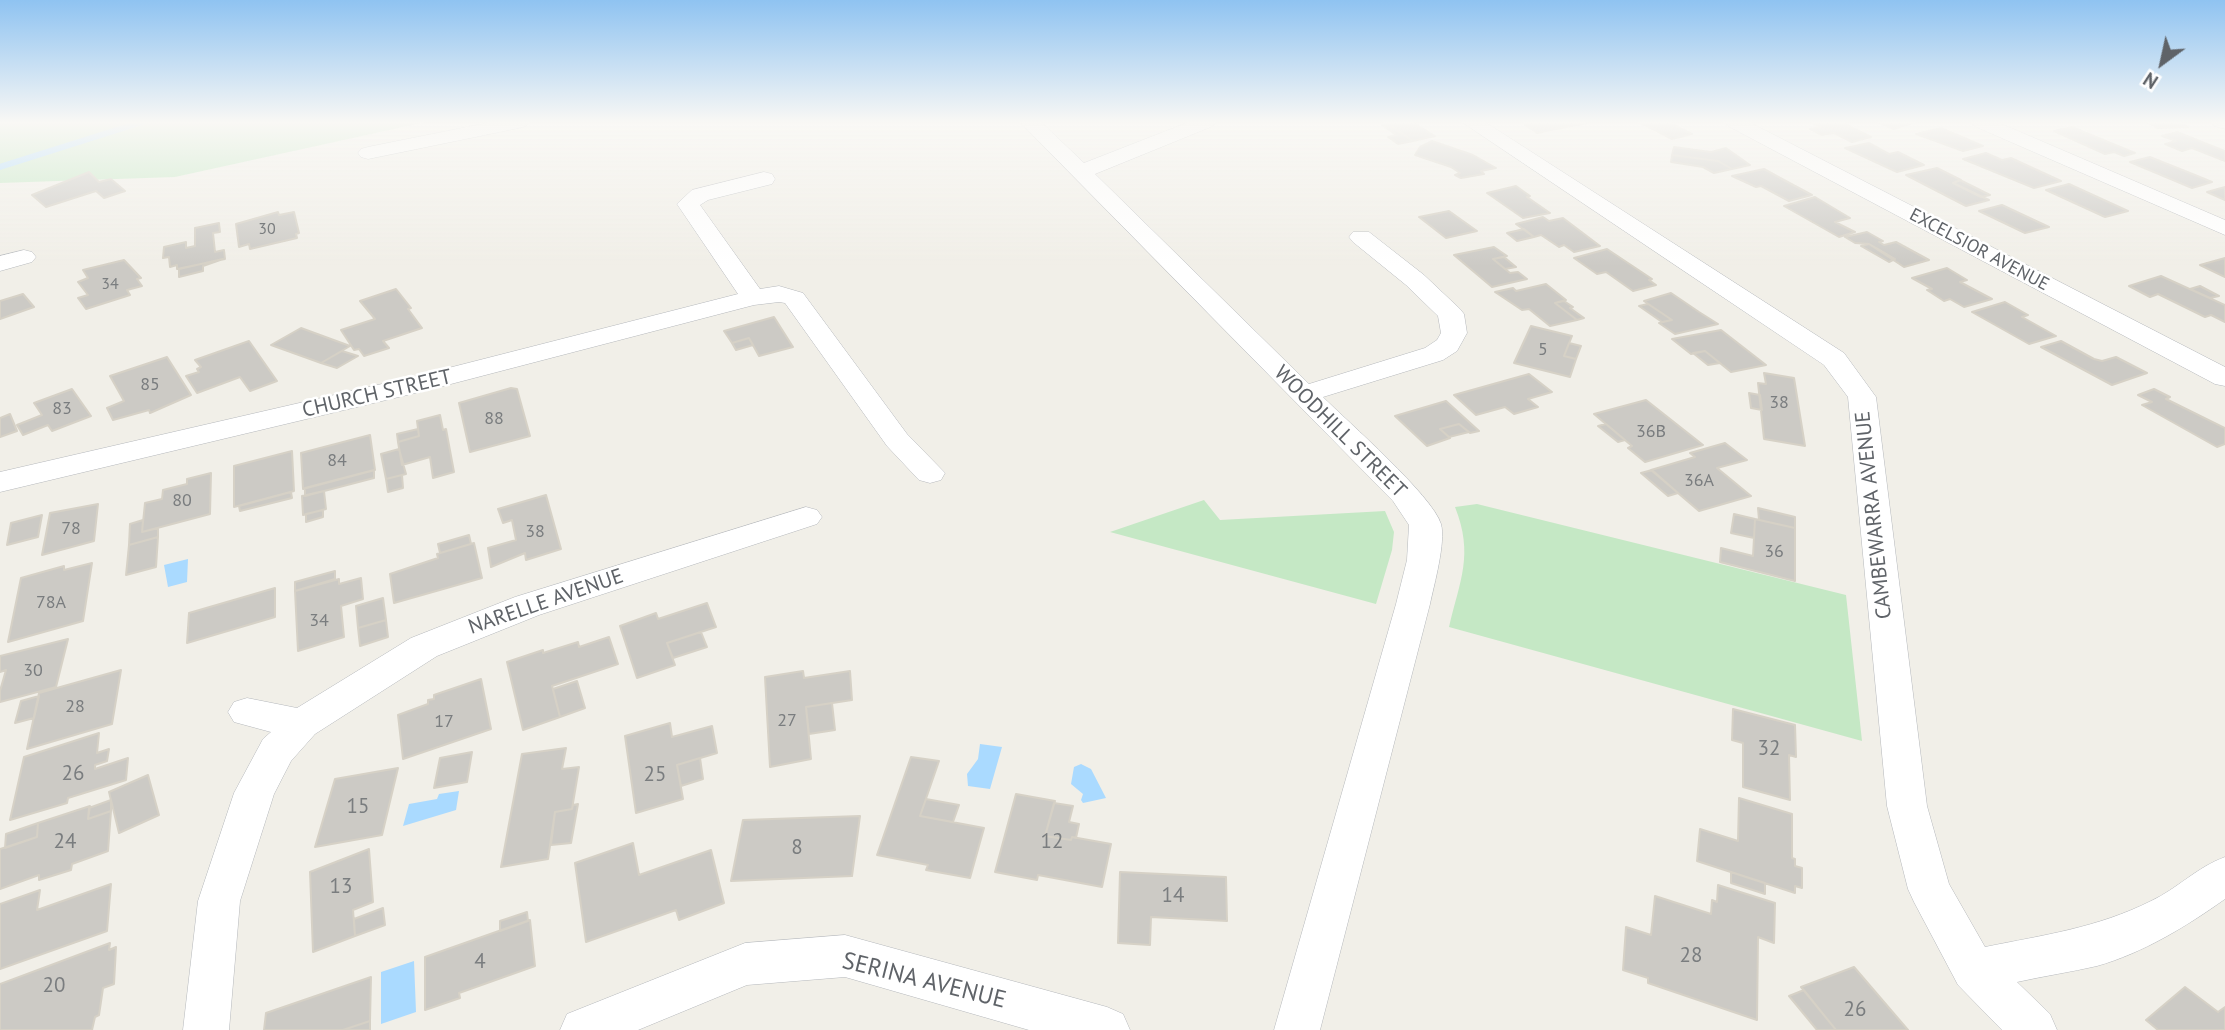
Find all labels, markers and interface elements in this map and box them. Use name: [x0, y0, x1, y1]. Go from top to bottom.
north arrow: [2127, 28, 2197, 98]
text: N: [2139, 67, 2162, 94]
street label: EXCELSIOR AVENUE: [1906, 204, 2052, 296]
house number: 30: [258, 219, 276, 239]
house number: 34: [101, 274, 119, 294]
house number: 5: [1538, 339, 1548, 361]
street label: WOODHILL STREET: [1269, 361, 1411, 503]
street label: CHURCH STREET: [300, 365, 454, 423]
house number: 85: [140, 374, 160, 396]
house number: 38: [1769, 392, 1789, 414]
house number: 83: [52, 398, 72, 420]
house number: 88: [484, 408, 504, 430]
street label: CAMBEWARRA AVENUE: [1851, 410, 1897, 620]
house number: 36B: [1636, 421, 1666, 443]
house number: 84: [327, 450, 347, 472]
house number: 36A: [1684, 470, 1714, 492]
house number: 80: [172, 490, 192, 512]
house number: 78: [61, 518, 81, 540]
house number: 38: [525, 521, 545, 543]
house number: 36: [1764, 541, 1784, 563]
street label: NARELLE AVENUE: [465, 564, 627, 640]
house number: 78A: [36, 592, 66, 614]
house number: 34: [309, 610, 329, 632]
house number: 30: [23, 660, 43, 682]
house number: 28: [65, 696, 85, 718]
house number: 27: [777, 710, 797, 732]
house number: 17: [434, 711, 454, 733]
house number: 32: [1758, 736, 1780, 762]
house number: 26: [62, 761, 84, 787]
house number: 25: [644, 762, 666, 788]
house number: 15: [347, 794, 369, 820]
house number: 24: [54, 829, 76, 855]
house number: 12: [1041, 829, 1063, 855]
house number: 8: [791, 835, 803, 861]
house number: 13: [330, 874, 352, 900]
house number: 14: [1162, 883, 1184, 909]
house number: 28: [1680, 943, 1702, 969]
street label: SERINA AVENUE: [839, 947, 1009, 1015]
house number: 4: [474, 949, 486, 975]
house number: 20: [43, 973, 65, 999]
house number: 26: [1844, 997, 1866, 1023]

